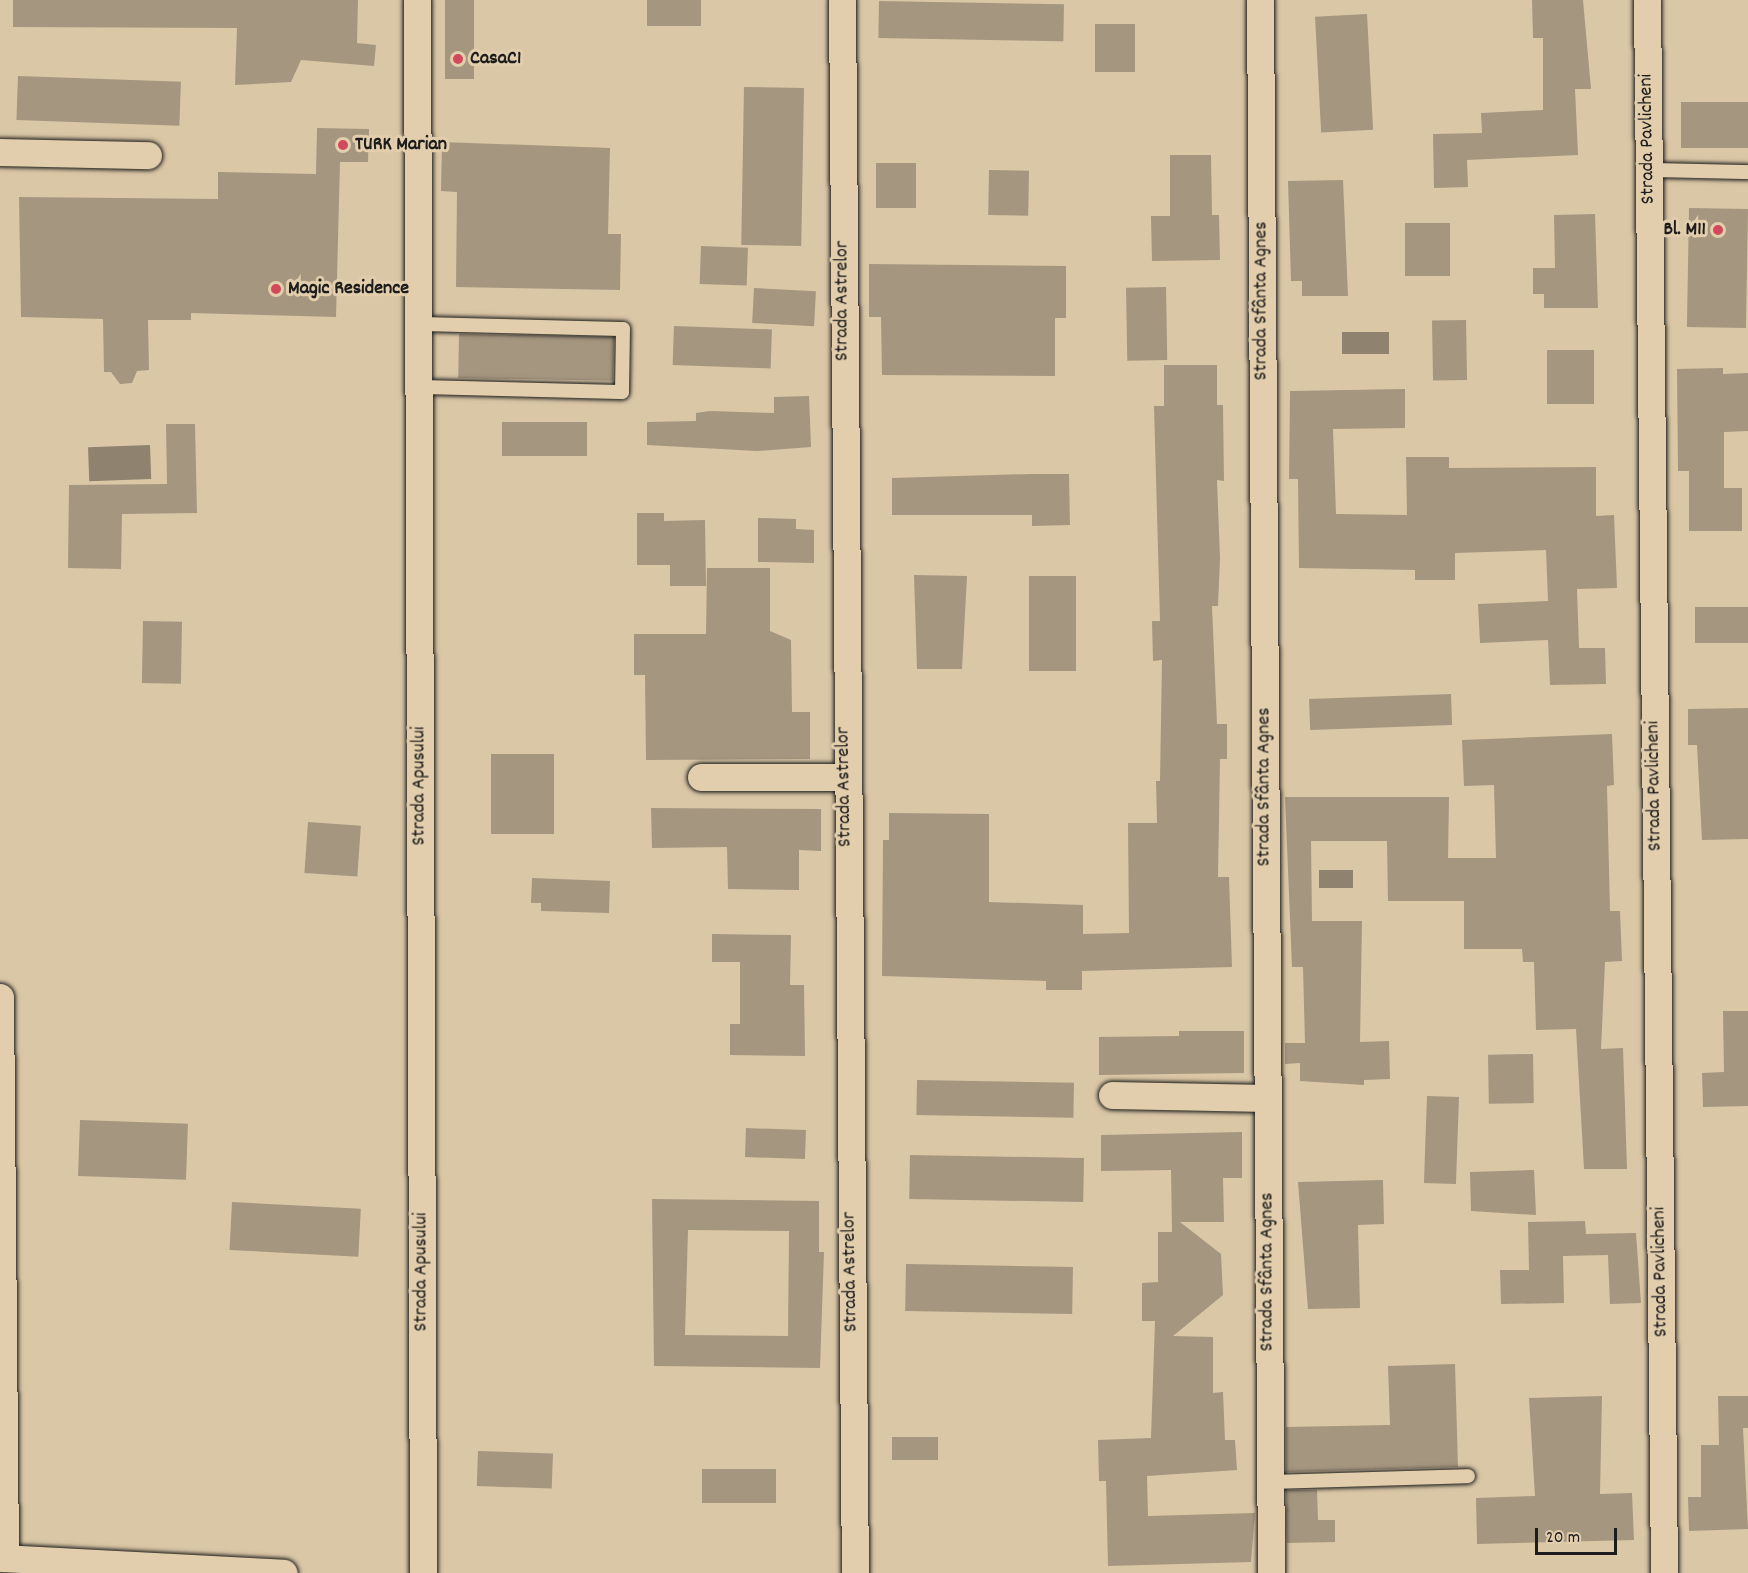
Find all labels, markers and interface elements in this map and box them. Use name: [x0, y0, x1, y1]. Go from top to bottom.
place label: CasaC1: [470, 47, 521, 71]
marker: CasaC1: [451, 52, 465, 66]
street label: Strada Pavlicheni: [1635, 74, 1661, 204]
place label: TURK Marian: [355, 133, 447, 157]
marker: TURK Marian: [336, 138, 350, 152]
place label: Bl. M11: [1663, 218, 1706, 242]
street label: Strada Sfânta Agnes: [1250, 222, 1274, 380]
marker: Bl. M11: [1711, 223, 1725, 237]
street label: Strada Astrelor: [831, 241, 855, 361]
place label: Magic Residence: [288, 277, 409, 301]
marker: Magic Residence: [269, 282, 283, 296]
street label: Strada Sfânta Agnes: [1253, 708, 1277, 866]
street label: Strada Pavlicheni: [1642, 721, 1668, 851]
street label: Strada Apusului: [408, 726, 432, 846]
street label: Strada Astrelor: [832, 727, 858, 847]
street label: Strada Sfânta Agnes: [1256, 1193, 1280, 1351]
street label: Strada Pavlicheni: [1648, 1207, 1674, 1337]
street label: Strada Apusului: [410, 1212, 434, 1332]
street label: Strada Astrelor: [838, 1212, 864, 1332]
scale bar: [1538, 1516, 1620, 1554]
text: 20 m: [1546, 1526, 1580, 1551]

